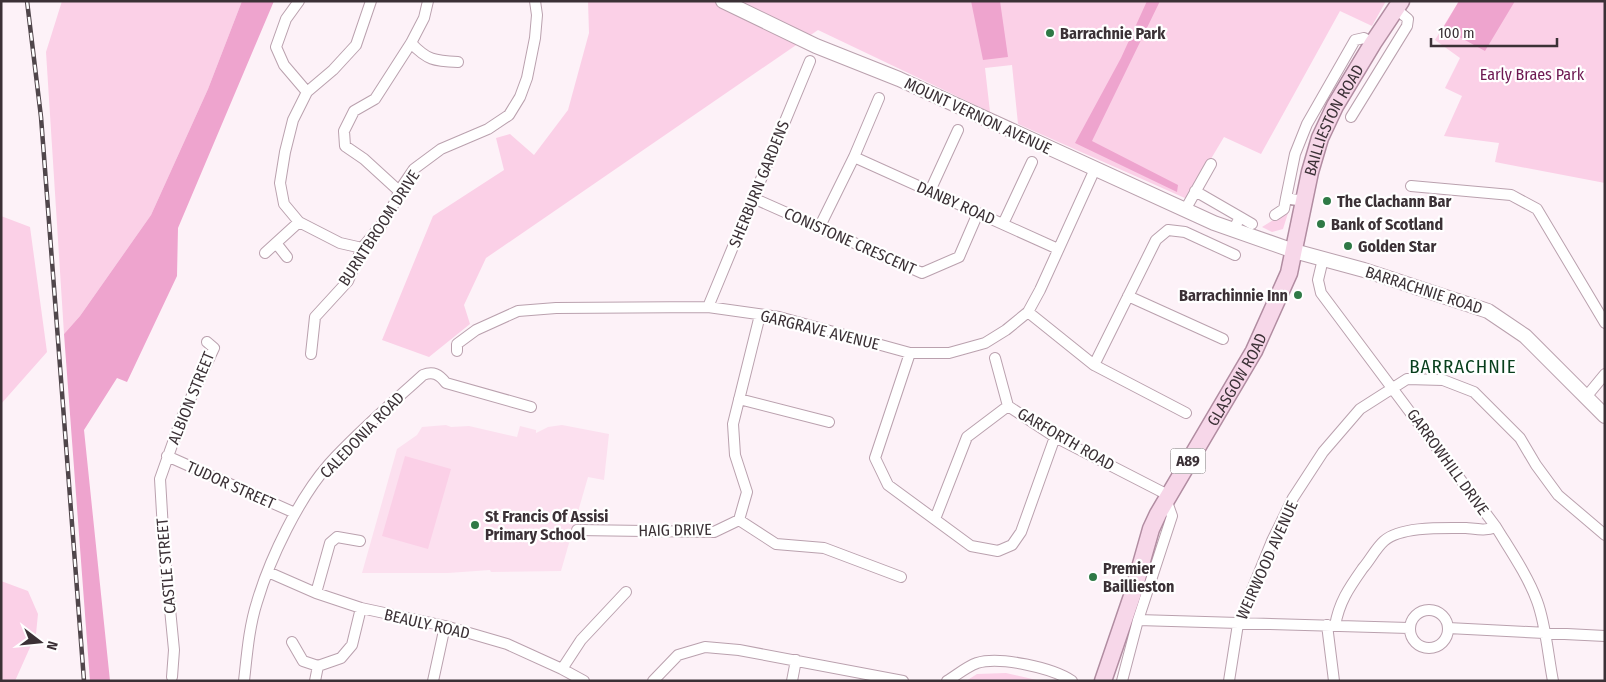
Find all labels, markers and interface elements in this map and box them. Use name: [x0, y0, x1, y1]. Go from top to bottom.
scale bar: [1431, 15, 1557, 47]
place label: Barrachnie Park: [1060, 24, 1166, 43]
text: 100 m: [1438, 24, 1475, 42]
marker: Barrachnie Park: [1044, 27, 1056, 39]
street label: BAILLIESTON ROAD: [1300, 61, 1367, 178]
park label: Early Braes Park: [1480, 65, 1585, 84]
street label: MOUNT VERNON AVENUE: [902, 74, 1054, 158]
street label: SHERBURN GARDENS: [725, 118, 793, 250]
street label: BURNTBROOM DRIVE: [334, 167, 424, 289]
street label: DANBY ROAD: [914, 177, 998, 229]
place label: The Clachann Bar: [1337, 192, 1451, 211]
marker: The Clachann Bar: [1321, 195, 1333, 207]
street label: CONISTONE CRESCENT: [781, 203, 919, 279]
place label: Bank of Scotland: [1331, 215, 1443, 234]
marker: Bank of Scotland: [1315, 218, 1327, 230]
place label: Golden Star: [1358, 237, 1437, 256]
marker: Golden Star: [1342, 240, 1354, 252]
street label: BARRACHNIE ROAD: [1363, 262, 1485, 318]
place label: Barrachinnie Inn: [1179, 286, 1288, 305]
marker: Barrachinnie Inn: [1292, 289, 1304, 301]
street label: GARGRAVE AVENUE: [758, 306, 882, 354]
street label: GLASGOW ROAD: [1203, 330, 1270, 429]
street label: ALBION STREET: [164, 348, 218, 447]
district label: BARRACHNIE: [1409, 355, 1517, 378]
street label: CALEDONIA ROAD: [316, 388, 408, 482]
street label: GARFORTH ROAD: [1014, 404, 1118, 474]
street label: GARROWHILL DRIVE: [1403, 405, 1493, 519]
road number: A89: [1170, 448, 1206, 474]
street label: TUDOR STREET: [184, 457, 279, 513]
street label: WEIRWOOD AVENUE: [1232, 498, 1302, 622]
place label: St Francis Of Assisi Primary School: [485, 507, 609, 544]
street label: CASTLE STREET: [152, 517, 180, 615]
marker: St Francis Of Assisi Primary School: [469, 519, 481, 531]
street label: HAIG DRIVE: [638, 520, 712, 540]
place label: Premier Baillieston: [1103, 559, 1174, 596]
marker: Premier Baillieston: [1087, 571, 1099, 583]
street label: BEAULY ROAD: [382, 605, 472, 643]
north arrow: [15, 617, 65, 667]
text: N: [43, 639, 61, 652]

